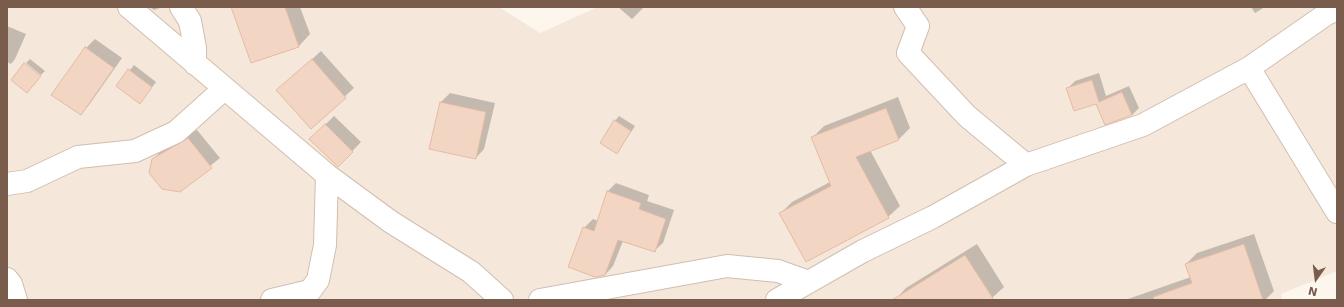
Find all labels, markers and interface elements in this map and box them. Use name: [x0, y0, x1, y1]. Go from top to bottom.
north arrow: [1296, 259, 1336, 299]
text: N: [1307, 284, 1319, 299]

